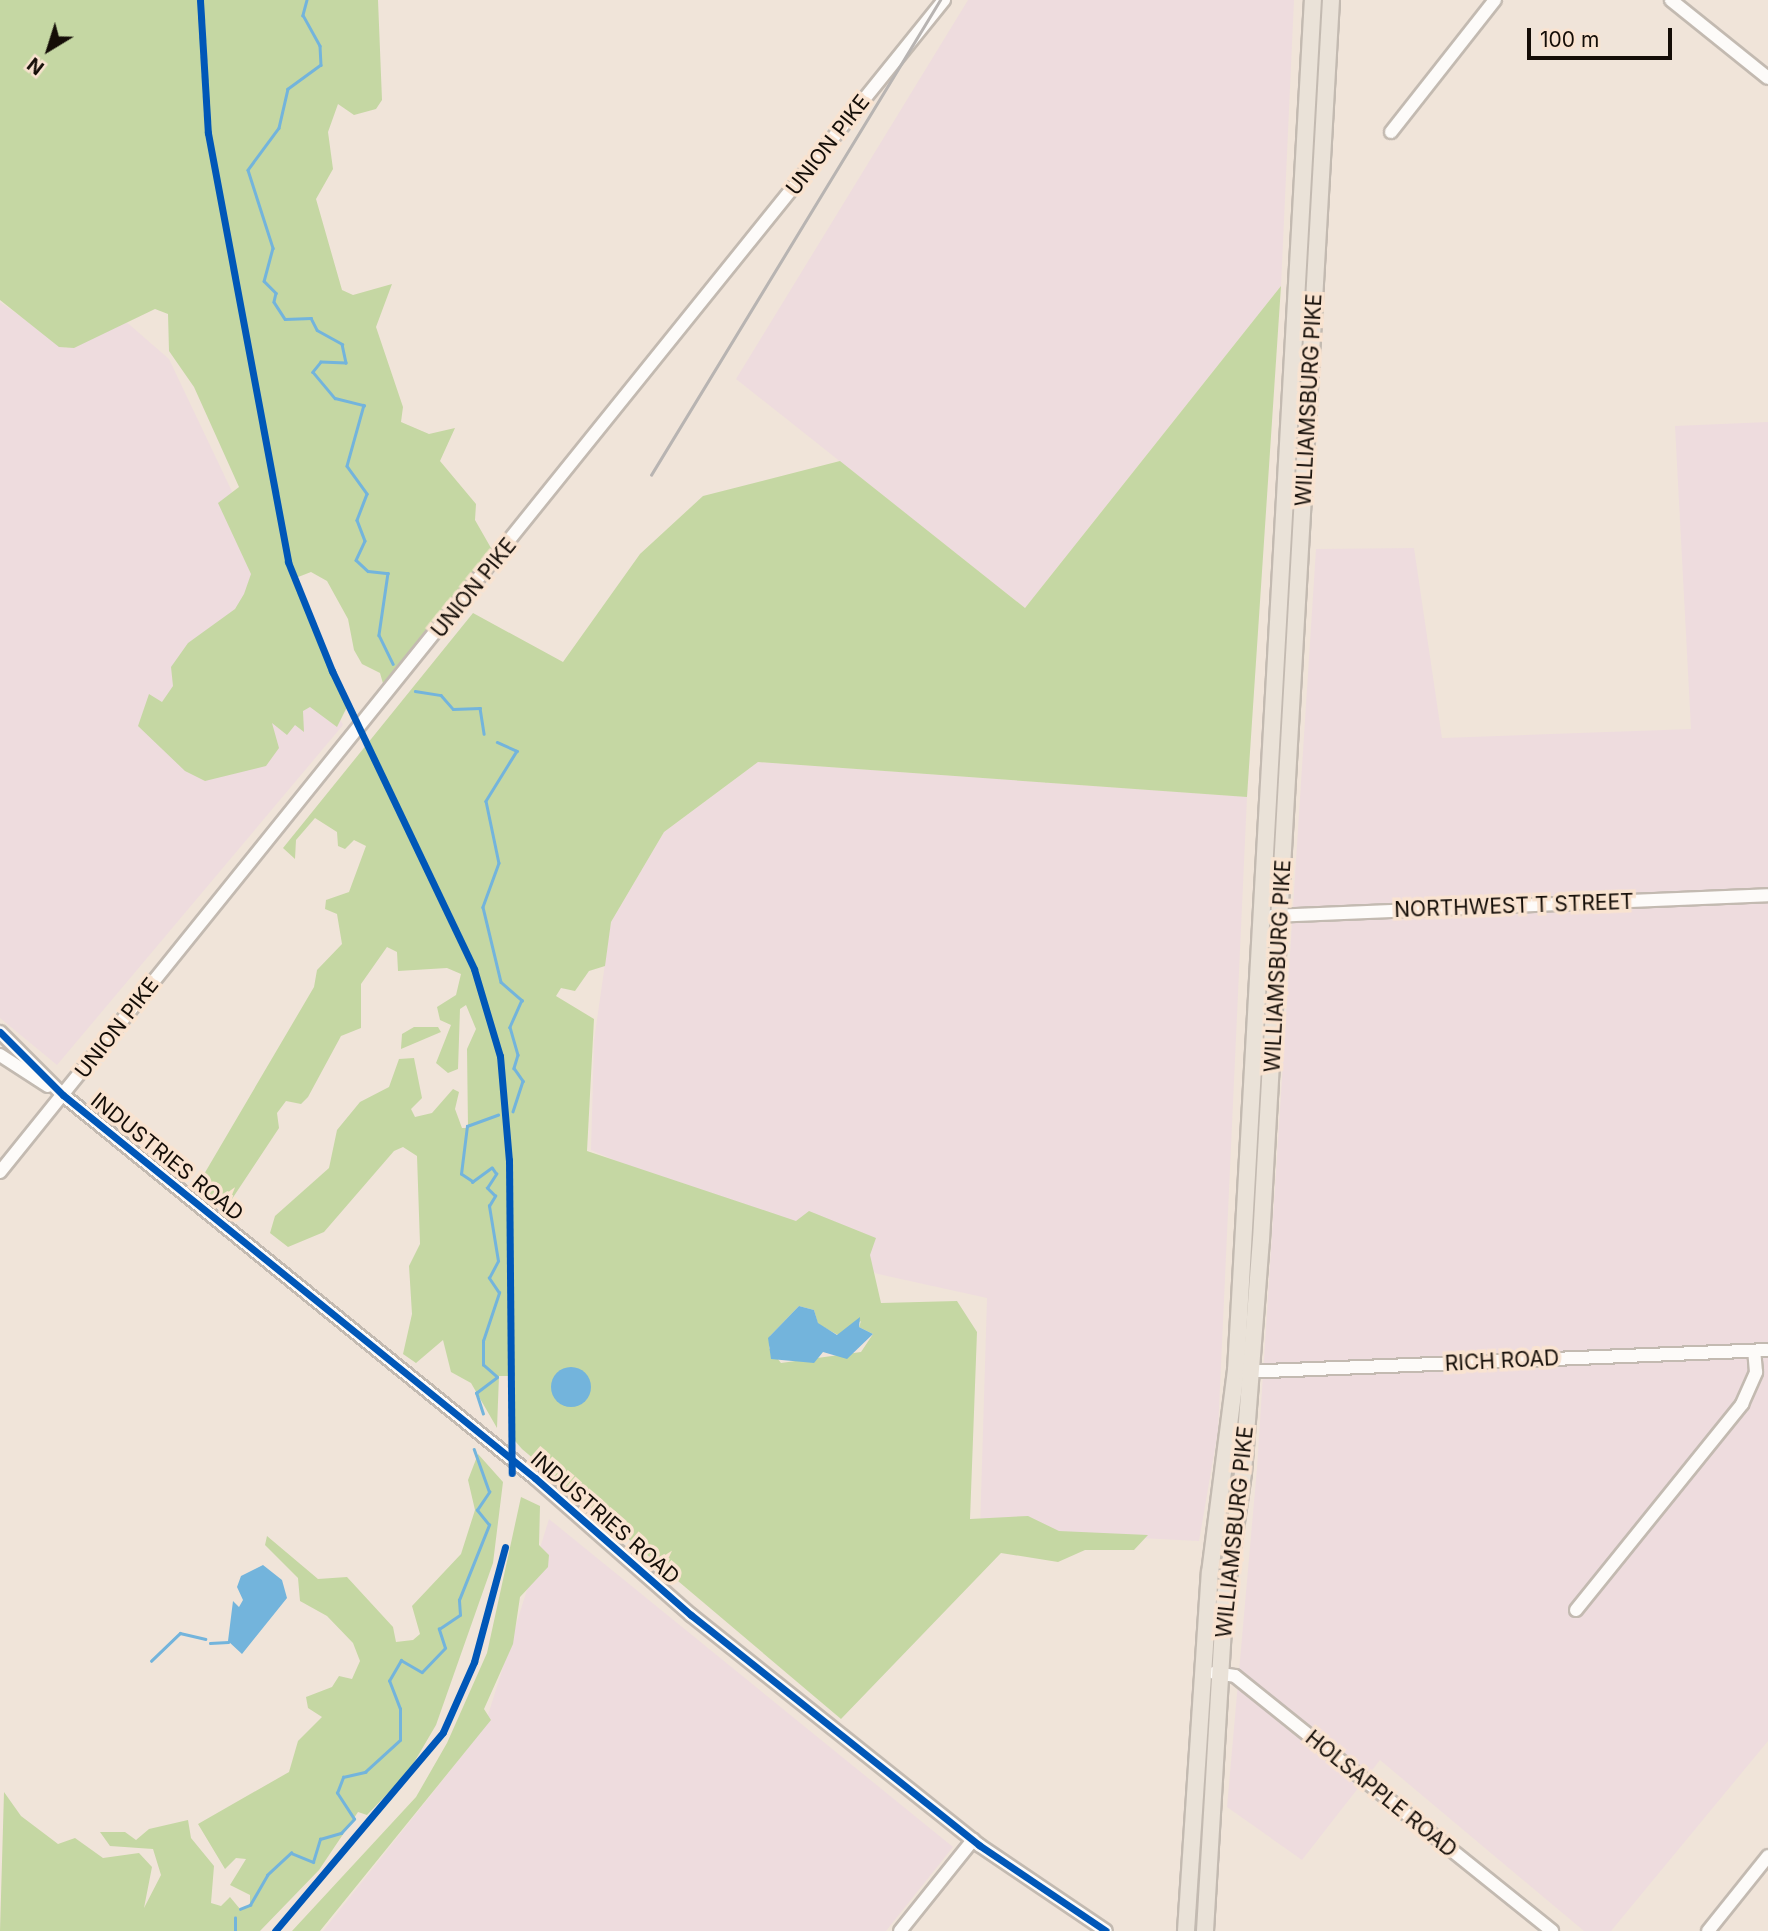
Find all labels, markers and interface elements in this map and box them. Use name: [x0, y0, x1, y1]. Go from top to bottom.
north arrow: [14, 14, 84, 84]
scale bar: [1530, 14, 1675, 58]
text: 100 m: [1540, 27, 1599, 52]
text: N: [23, 52, 49, 79]
street label: UNION PIKE: [781, 90, 875, 200]
street label: WILLIAMSBURG PIKE: [1291, 293, 1327, 507]
street label: UNION PIKE: [426, 533, 522, 643]
street label: WILLIAMSBURG PIKE: [1260, 859, 1296, 1073]
street label: NORTHWEST T STREET: [1394, 889, 1634, 923]
street label: UNION PIKE: [70, 973, 164, 1083]
street label: INDUSTRIES ROAD: [86, 1088, 248, 1226]
street label: RICH ROAD: [1444, 1345, 1560, 1377]
street label: WILLIAMSBURG PIKE: [1211, 1425, 1259, 1639]
street label: INDUSTRIES ROAD: [525, 1447, 685, 1589]
street label: HOLSAPPLE ROAD: [1300, 1725, 1462, 1863]

